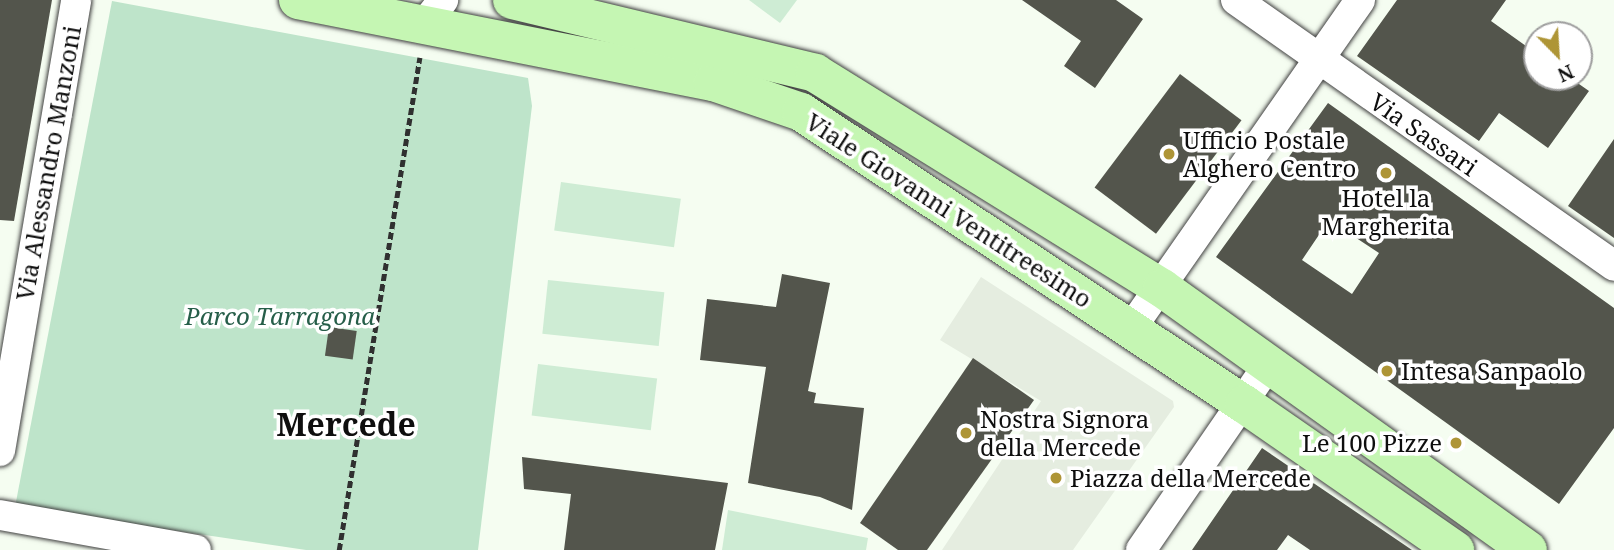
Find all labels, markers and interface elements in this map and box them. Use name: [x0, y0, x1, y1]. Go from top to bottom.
north arrow: [1523, 21, 1593, 91]
street label: Via Alessandro Manzoni: [10, 23, 86, 303]
text: N: [1554, 58, 1578, 88]
street label: Via Sassari: [1365, 87, 1483, 181]
street label: Viale Giovanni Ventitreesimo: [801, 107, 1097, 313]
place label: Ufficio Postale Alghero Centro: [1183, 126, 1356, 182]
marker: Ufficio Postale Alghero Centro: [1161, 146, 1177, 162]
marker: Hotel la Margherita: [1378, 165, 1394, 181]
place label: Hotel la Margherita: [1321, 184, 1451, 240]
park label: Parco Tarragona: [185, 302, 375, 330]
place label: Intesa Sanpaolo: [1401, 357, 1583, 385]
marker: Intesa Sanpaolo: [1379, 363, 1395, 379]
district label: Mercede: [276, 405, 416, 443]
place label: Nostra Signora della Mercede: [980, 405, 1149, 461]
marker: Nostra Signora della Mercede: [958, 425, 974, 441]
place label: Le 100 Pizze: [1302, 429, 1442, 457]
marker: Le 100 Pizze: [1448, 435, 1464, 451]
place label: Piazza della Mercede: [1070, 464, 1311, 492]
marker: Piazza della Mercede: [1048, 470, 1064, 486]

